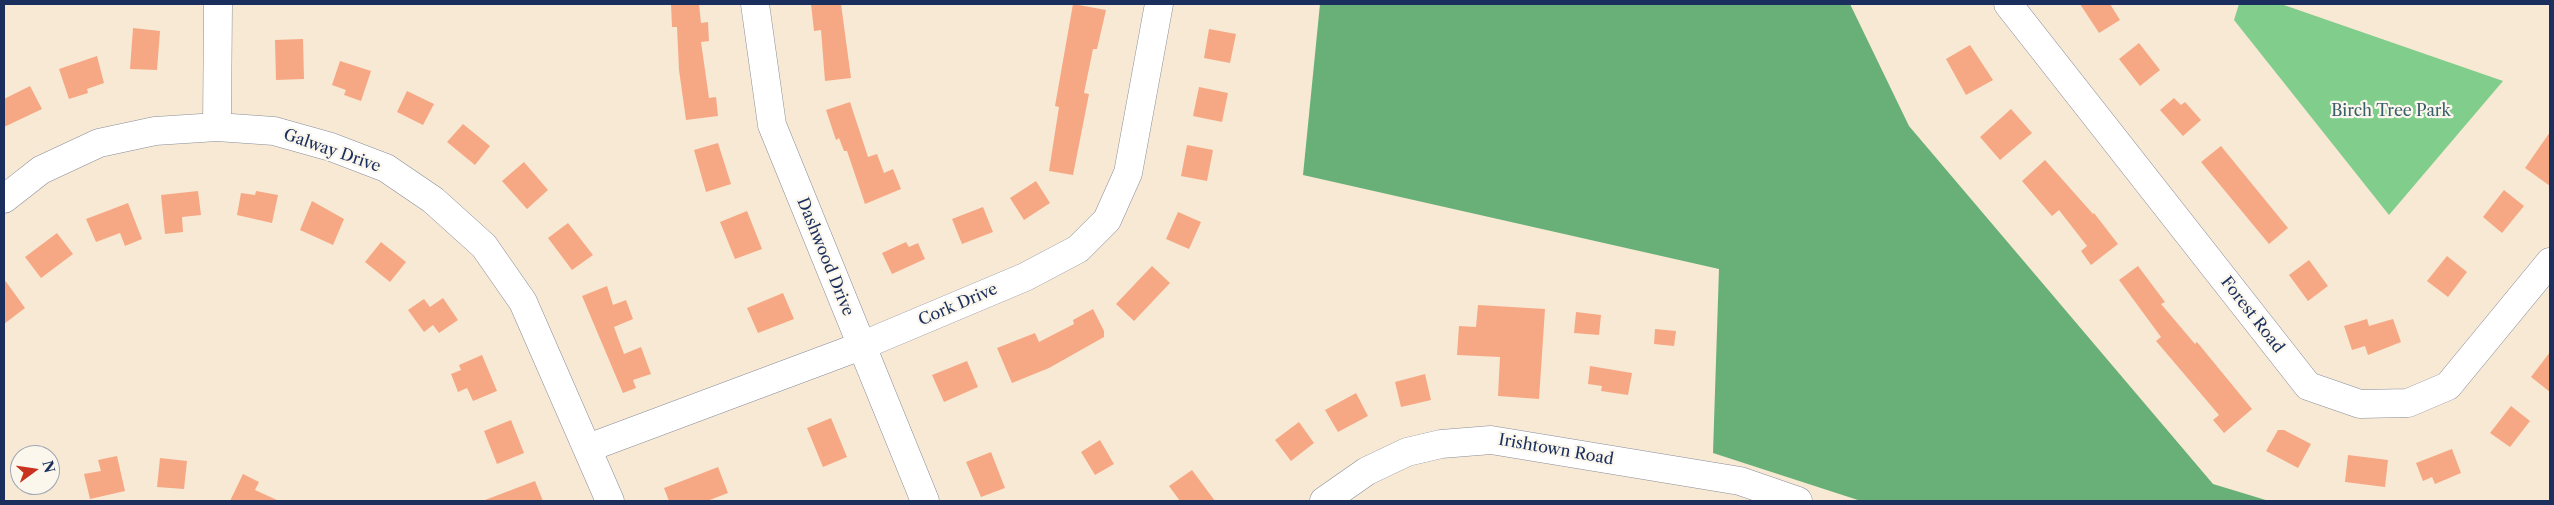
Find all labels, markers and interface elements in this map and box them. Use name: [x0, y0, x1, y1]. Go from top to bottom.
park label: Birch Tree Park: [2331, 101, 2451, 121]
street label: Galway Drive: [281, 125, 383, 177]
street label: Dashwood Drive: [793, 195, 857, 319]
street label: Forest Road: [2216, 273, 2288, 357]
street label: Cork Drive: [916, 280, 1000, 330]
street label: Irishtown Road: [1497, 430, 1615, 470]
north arrow: [10, 445, 60, 495]
text: N: [38, 459, 59, 475]

